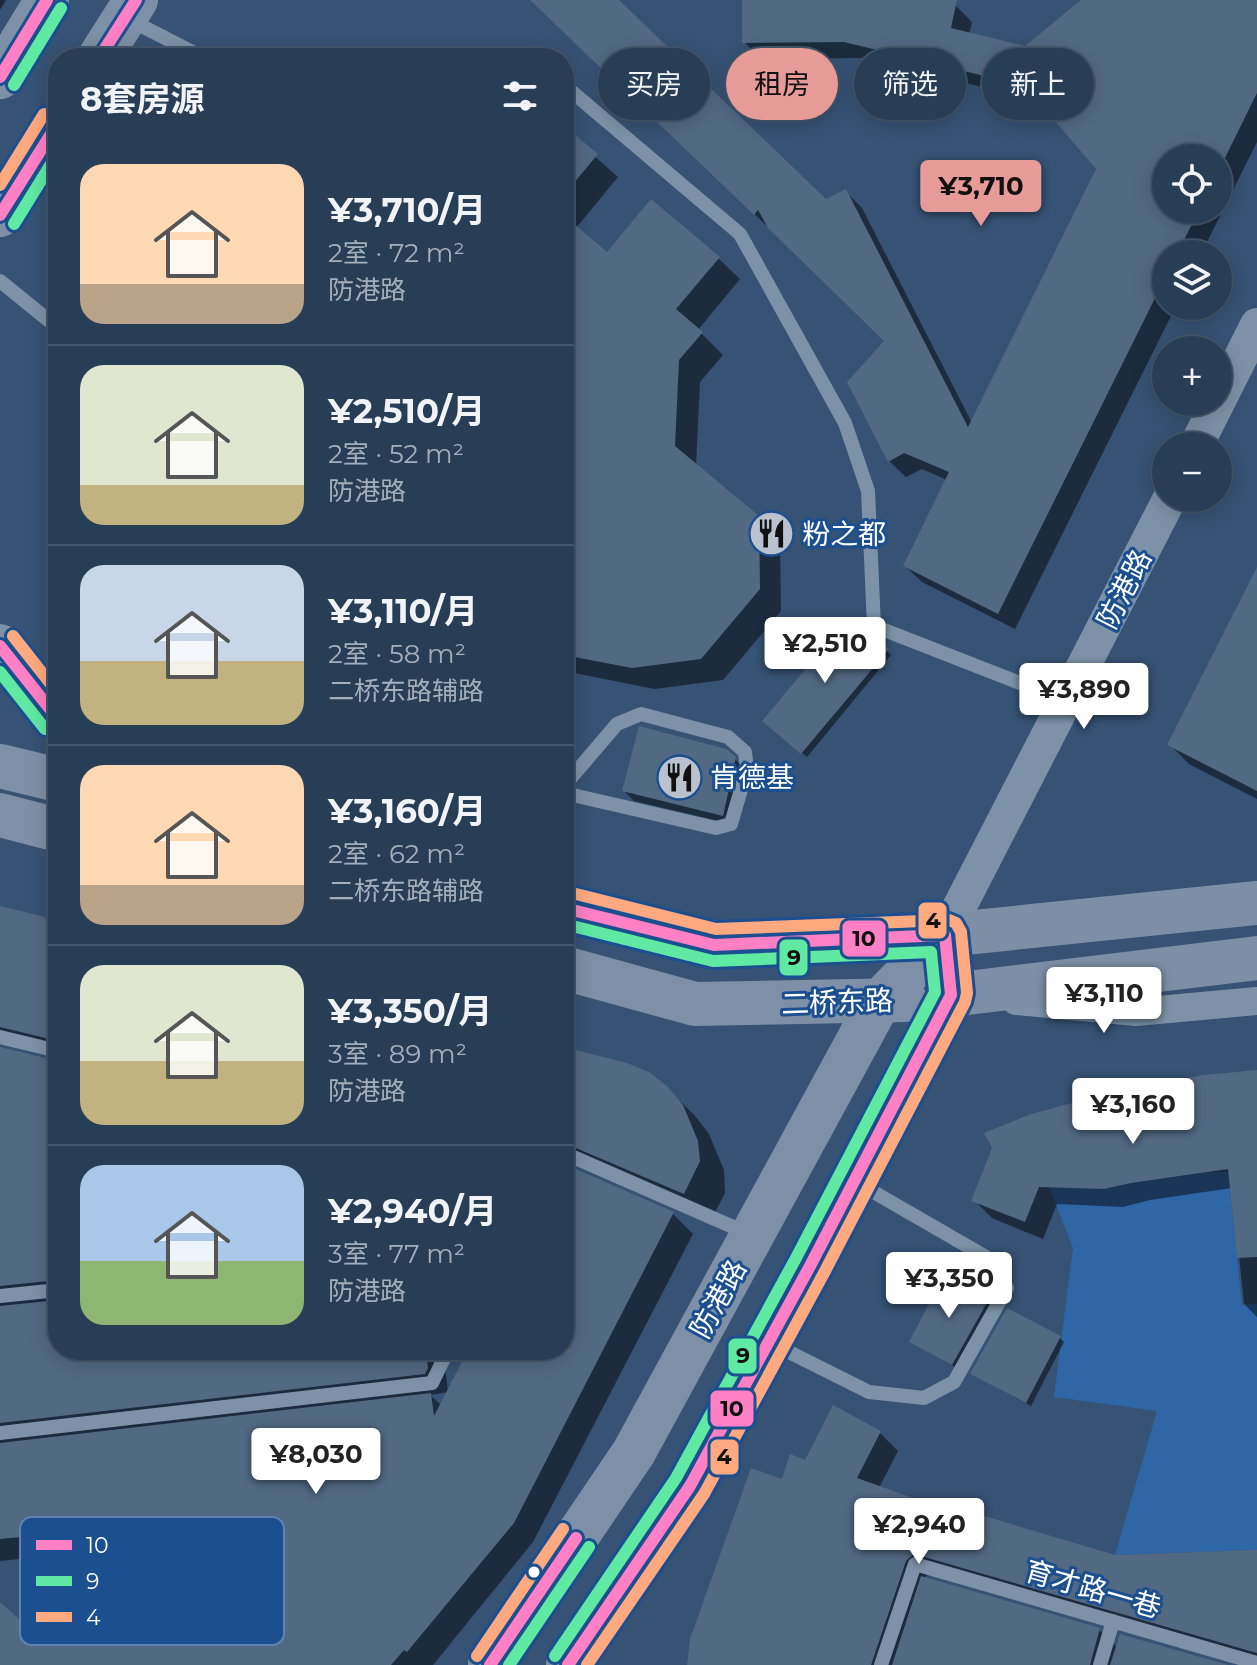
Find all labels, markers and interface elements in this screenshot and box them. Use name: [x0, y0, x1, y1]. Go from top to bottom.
chip: 买房: [598, 48, 710, 120]
chip: 租房: [726, 48, 838, 120]
chip: 筛选: [854, 48, 966, 120]
chip: 新上: [982, 48, 1094, 120]
icon: filters: [498, 74, 542, 118]
text: 8套房源: [80, 78, 204, 120]
map controls: [1152, 144, 1232, 512]
button: locate: [1152, 144, 1232, 224]
pin: ¥3,710: [916, 160, 1046, 228]
text: ¥3,710: [938, 170, 1024, 202]
text: ¥3,710/月: [328, 189, 486, 231]
icon: home: [144, 196, 240, 292]
text: 2室 · 72 m²: [328, 237, 465, 269]
button: layers: [1152, 240, 1232, 320]
text: 防港路: [328, 274, 406, 306]
button: +: [1152, 336, 1232, 416]
text: ¥2,510/月: [328, 390, 486, 432]
icon: home: [144, 397, 240, 493]
button: −: [1152, 432, 1232, 512]
text: 2室 · 52 m²: [328, 438, 464, 470]
text: 防港路: [328, 475, 406, 507]
restaurant icon: 粉之都: [747, 510, 795, 558]
place label: 粉之都: [802, 517, 886, 551]
street label: 防港路: [1090, 544, 1158, 634]
text: ¥3,110/月: [328, 590, 478, 632]
icon: home: [144, 597, 240, 693]
pin: ¥2,510: [760, 617, 890, 685]
text: ¥2,510: [783, 627, 867, 659]
text: 2室 · 58 m²: [328, 638, 466, 670]
pin: ¥3,890: [1019, 663, 1149, 731]
text: ¥3,890: [1037, 673, 1131, 705]
text: 二桥东路辅路: [328, 675, 484, 707]
restaurant icon: 肯德基: [655, 753, 703, 801]
place label: 肯德基: [710, 760, 794, 794]
text: ¥3,160/月: [328, 790, 487, 832]
icon: home: [144, 797, 240, 893]
text: 2室 · 62 m²: [328, 838, 465, 870]
text: 二桥东路辅路: [328, 875, 484, 907]
line badge: 4: [917, 901, 948, 940]
text: 4: [925, 907, 941, 934]
line badge: 10: [841, 919, 887, 958]
text: 10: [852, 925, 876, 952]
line badge: 9: [778, 938, 809, 977]
text: 9: [787, 944, 801, 971]
pin: ¥3,110: [1039, 967, 1169, 1035]
text: ¥3,110: [1064, 977, 1144, 1009]
street label: 二桥东路: [780, 983, 894, 1021]
text: ¥3,350/月: [328, 990, 493, 1032]
icon: home: [144, 997, 240, 1093]
text: 3室 · 89 m²: [328, 1038, 467, 1070]
text: 防港路: [328, 1075, 406, 1107]
pin: ¥3,160: [1068, 1078, 1198, 1146]
text: ¥3,160: [1090, 1088, 1176, 1120]
text: ¥2,940/月: [328, 1190, 497, 1232]
icon: home: [144, 1197, 240, 1293]
text: 3室 · 77 m²: [328, 1238, 465, 1270]
pin: ¥3,350: [884, 1252, 1014, 1320]
street label: 防港路: [683, 1254, 753, 1344]
text: ¥3,350: [904, 1262, 994, 1294]
text: 防港路: [328, 1275, 406, 1307]
line badge: 9: [727, 1337, 758, 1375]
text: 9: [736, 1342, 750, 1369]
line badge: 10: [709, 1389, 755, 1428]
text: 10: [720, 1395, 744, 1422]
pin: ¥8,030: [251, 1428, 381, 1496]
text: ¥8,030: [269, 1438, 363, 1470]
line badge: 4: [709, 1438, 740, 1476]
text: 4: [716, 1443, 732, 1470]
pin: ¥2,940: [854, 1498, 984, 1566]
text: ¥2,940: [872, 1508, 966, 1540]
legend: [20, 1517, 284, 1645]
text: 10: [86, 1532, 109, 1559]
street label: 育才路一巷: [1021, 1553, 1165, 1625]
unlabelled marker: [526, 1564, 542, 1580]
text: 9: [86, 1568, 99, 1595]
text: 4: [86, 1604, 101, 1631]

